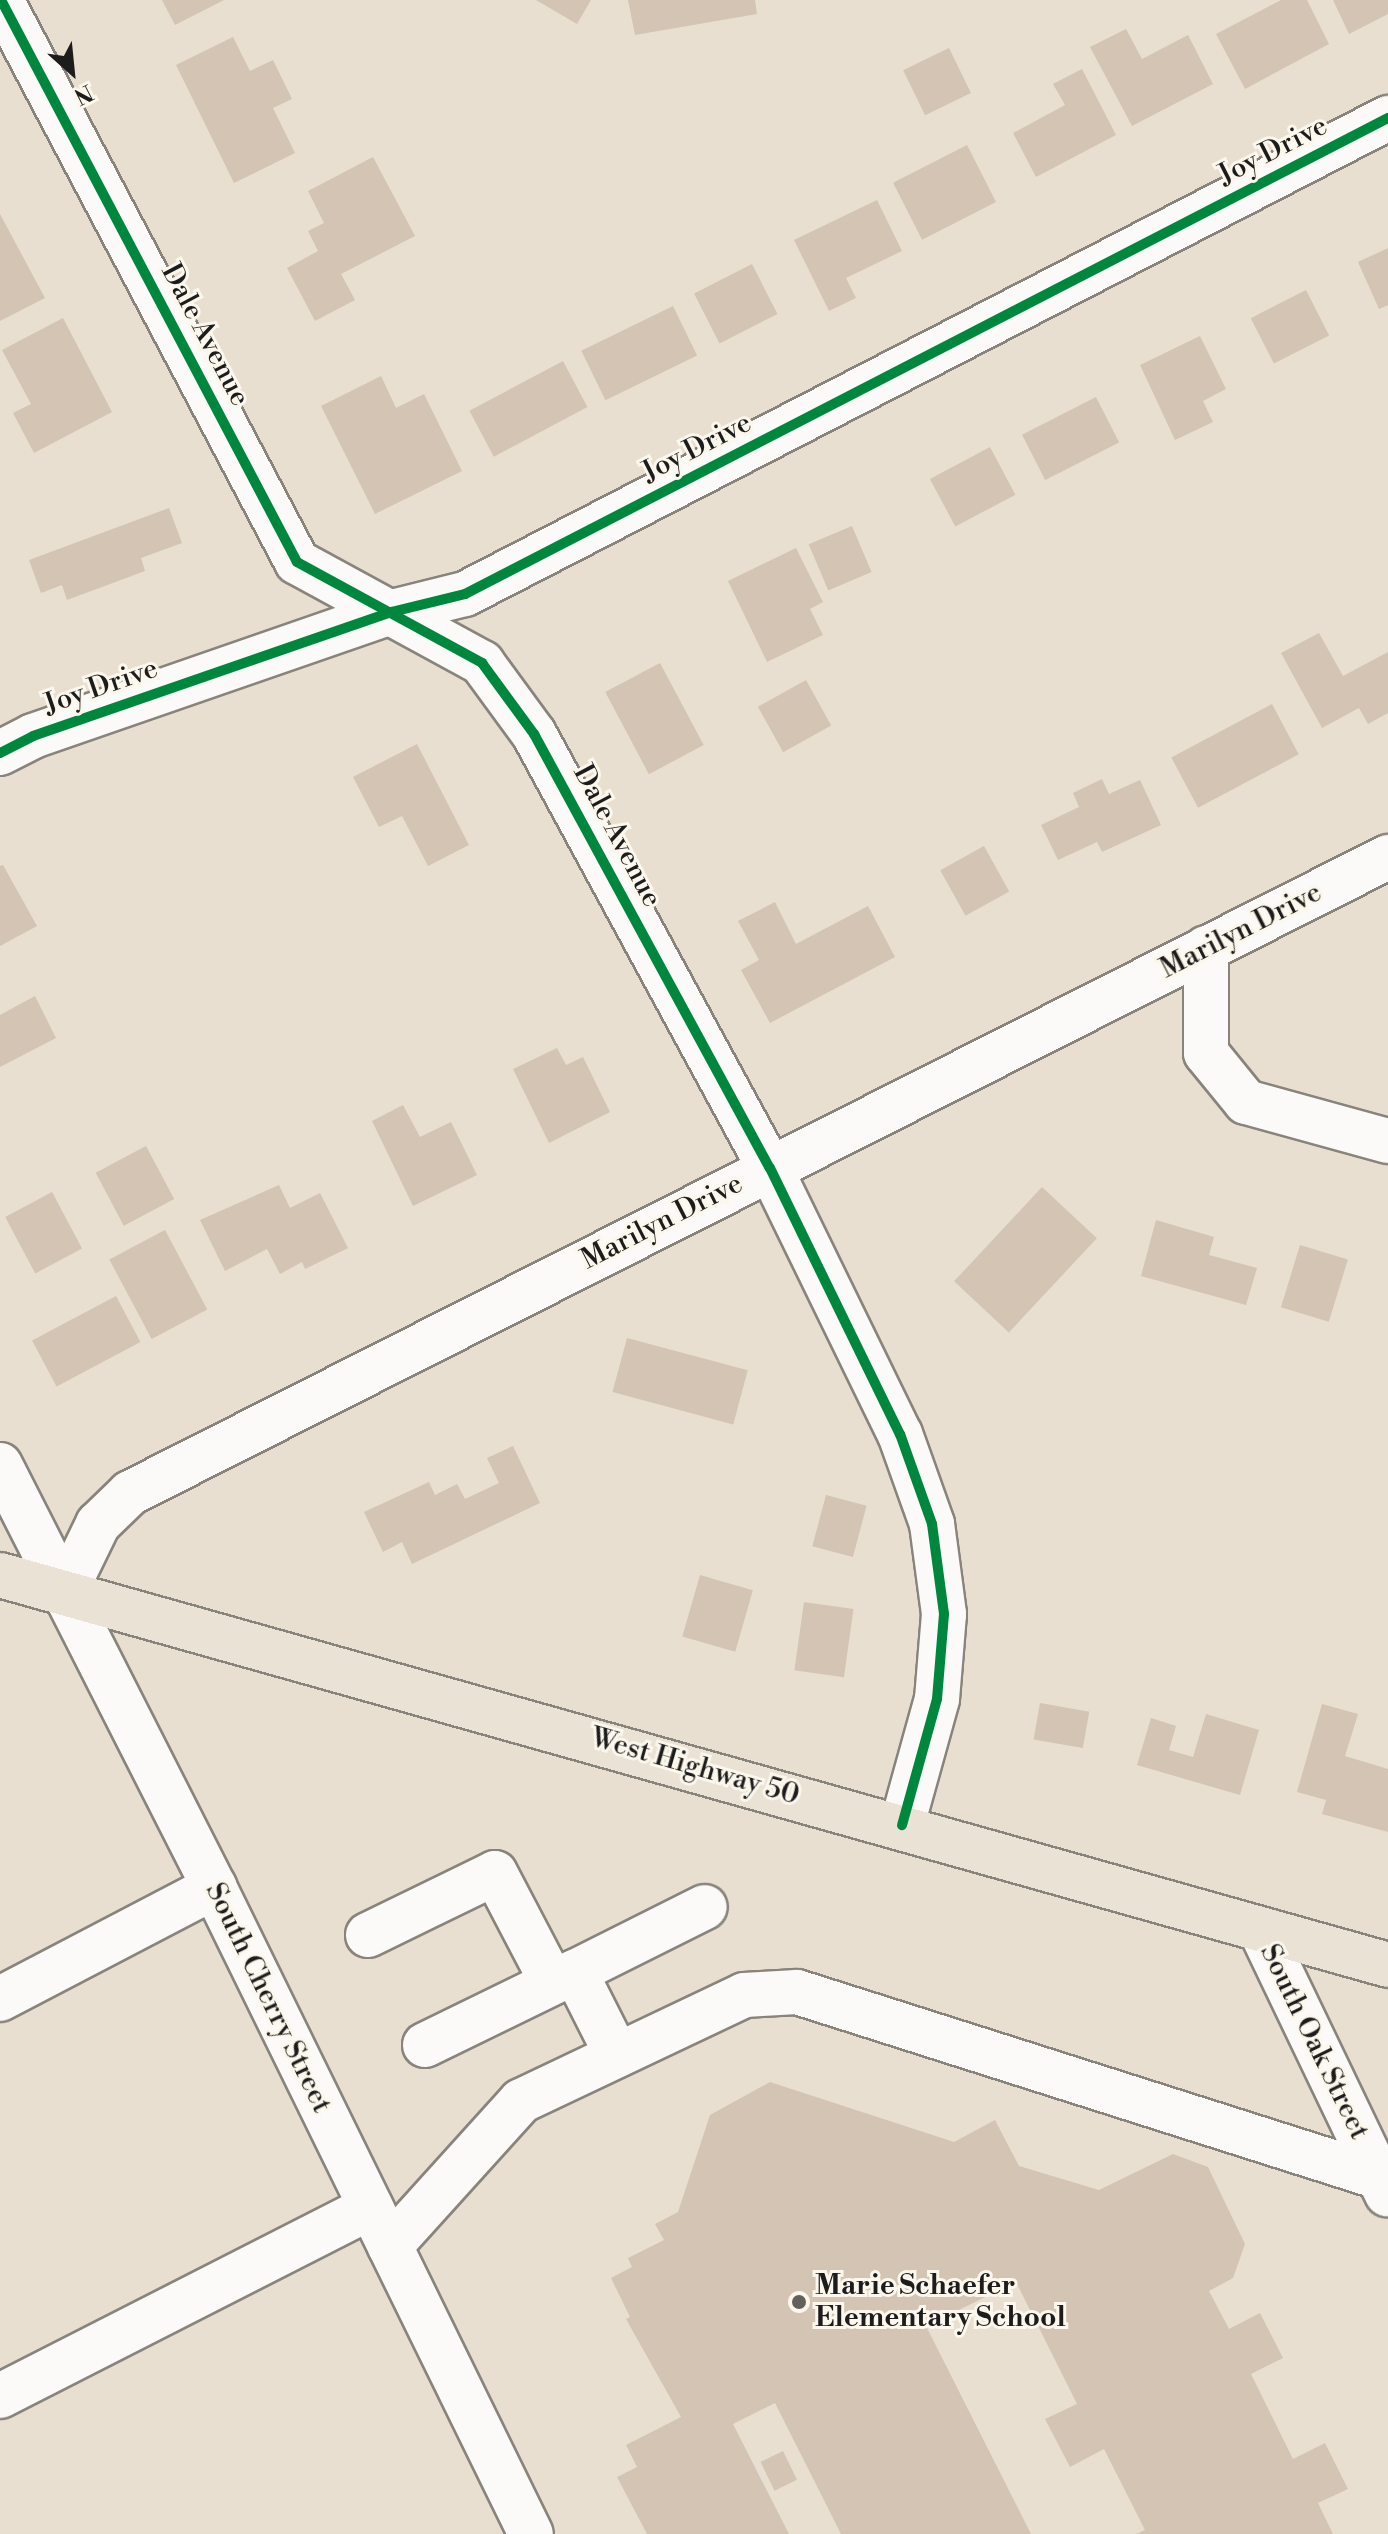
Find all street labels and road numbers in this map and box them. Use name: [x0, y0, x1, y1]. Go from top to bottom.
street label: Joy Drive: [1213, 109, 1333, 193]
street label: Dale Avenue: [153, 258, 257, 412]
street label: Joy Drive: [637, 406, 757, 490]
street label: Joy Drive: [40, 652, 162, 722]
street label: Dale Avenue: [565, 759, 669, 913]
street label: Marilyn Drive: [1155, 876, 1327, 986]
street label: Marilyn Drive: [576, 1167, 748, 1277]
street label: West Highway 50: [587, 1721, 803, 1813]
street label: South Cherry Street: [198, 1878, 338, 2118]
street label: South Oak Street: [1252, 1939, 1376, 2145]

